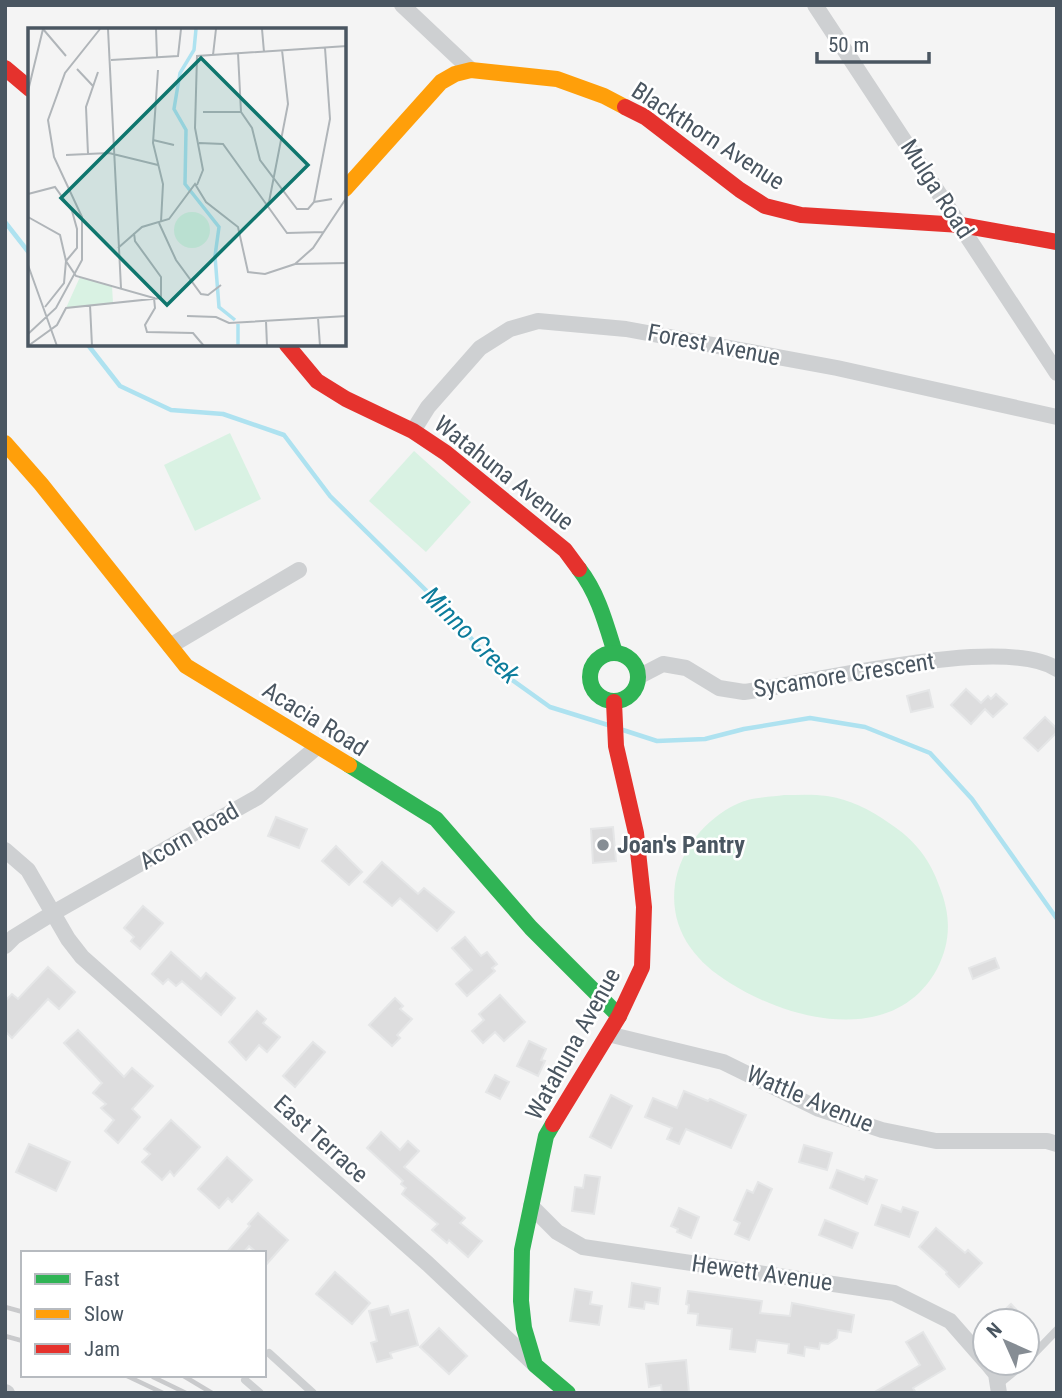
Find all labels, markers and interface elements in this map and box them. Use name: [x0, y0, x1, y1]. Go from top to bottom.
scale bar: [817, 21, 929, 65]
inset map: [28, 28, 346, 346]
text: 50 m: [828, 33, 869, 57]
street label: Blackthorn Avenue: [626, 76, 790, 196]
street label: Mulga Road: [895, 134, 979, 244]
street label: Forest Avenue: [645, 318, 783, 372]
street label: Watahuna Avenue: [429, 410, 579, 536]
water label: Minno Creek: [416, 580, 526, 690]
street label: Sycamore Crescent: [752, 647, 936, 703]
street label: Acacia Road: [257, 676, 373, 762]
street label: Acorn Road: [135, 796, 243, 876]
place label: Joan's Pantry: [617, 831, 745, 859]
marker: Joan's Pantry: [595, 837, 611, 853]
street label: Watahuna Avenue: [520, 963, 626, 1125]
street label: Wattle Avenue: [742, 1060, 878, 1138]
street label: East Terrace: [268, 1089, 374, 1189]
street label: Hewett Avenue: [690, 1249, 834, 1297]
legend: [21, 1251, 266, 1377]
text: Fast: [84, 1267, 120, 1291]
text: Slow: [84, 1302, 124, 1326]
north arrow: [971, 1307, 1041, 1377]
text: N: [982, 1318, 1007, 1343]
text: Jam: [84, 1337, 120, 1361]

